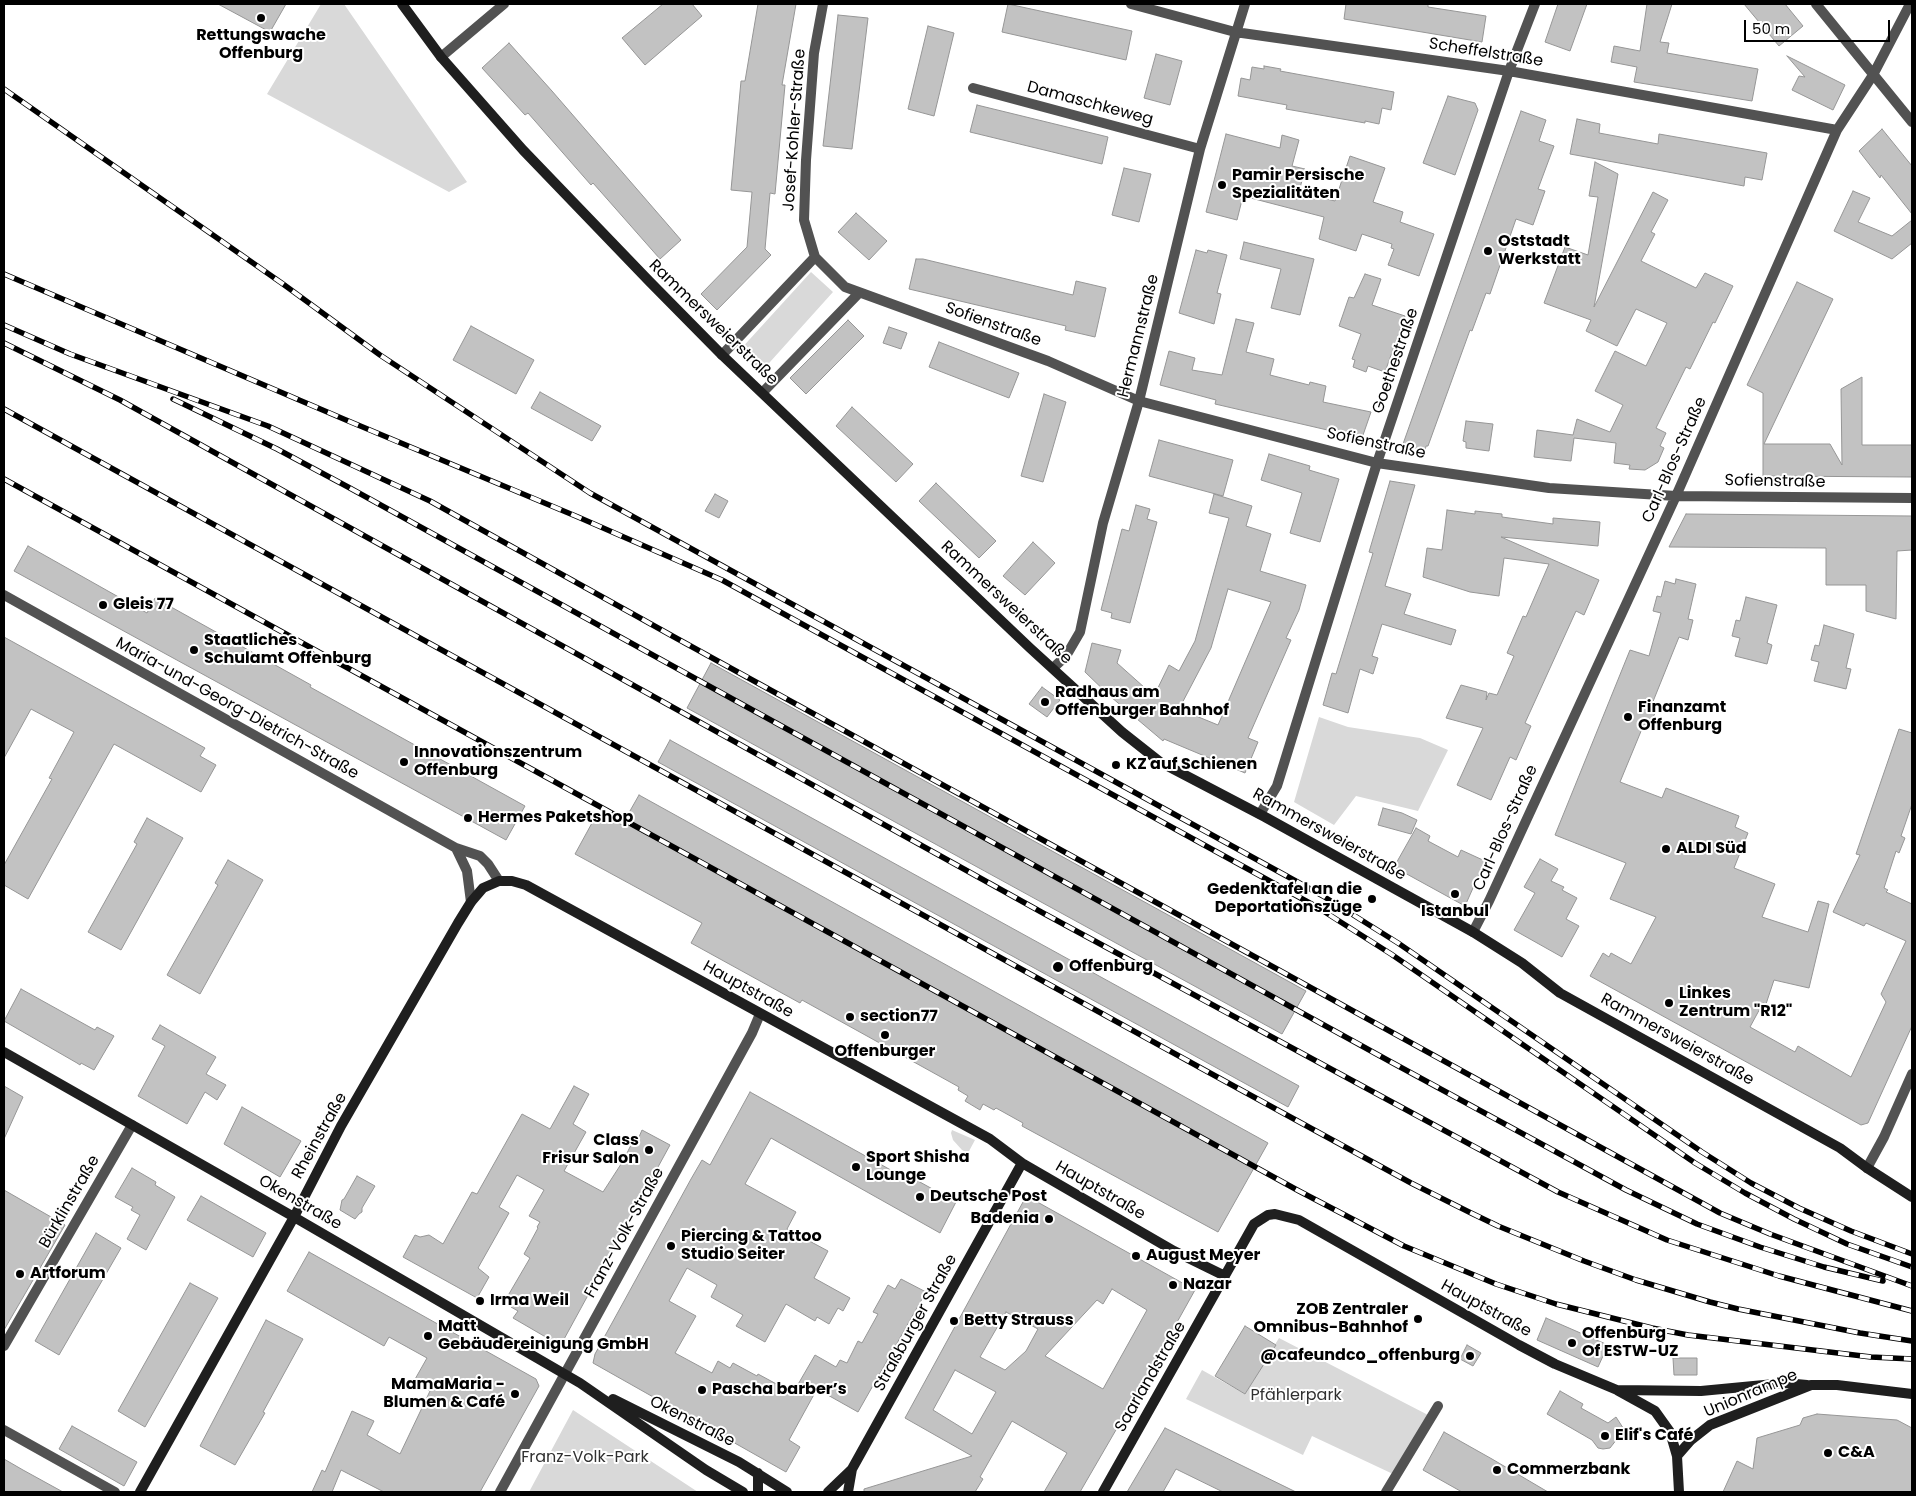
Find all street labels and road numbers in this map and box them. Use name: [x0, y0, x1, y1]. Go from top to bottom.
street label: Scheffelstraße: [1427, 34, 1545, 72]
street label: Josef-Kohler-Straße: [780, 48, 810, 212]
street label: Damaschkeweg: [1025, 78, 1155, 130]
street label: Rammersweierstraße: [644, 256, 782, 390]
street label: Hermannstraße: [1114, 272, 1164, 400]
street label: Sofienstraße: [942, 299, 1044, 351]
street label: Goethestraße: [1369, 306, 1423, 416]
street label: Carl-Blos-Straße: [1639, 394, 1711, 526]
street label: Sofienstraße: [1325, 424, 1427, 464]
street label: Sofienstraße: [1724, 472, 1826, 492]
street label: Rammersweierstraße: [936, 537, 1076, 669]
street label: Maria-und-Georg-Dietrich-Straße: [112, 634, 362, 784]
street label: Carl-Blos-Straße: [1470, 762, 1542, 894]
street label: Rammersweierstraße: [1249, 785, 1409, 885]
street label: Hauptstraße: [699, 957, 797, 1023]
street label: Rammersweierstraße: [1597, 990, 1757, 1090]
street label: Rheinstraße: [288, 1089, 352, 1183]
street label: Bürklinstraße: [36, 1152, 104, 1252]
street label: Hauptstraße: [1052, 1158, 1148, 1224]
street label: Franz-Volk-Straße: [581, 1164, 669, 1302]
street label: Okenstraße: [255, 1171, 345, 1235]
street label: Straßburger Straße: [870, 1251, 962, 1395]
street label: Hauptstraße: [1437, 1276, 1535, 1342]
street label: Saarlandstraße: [1112, 1318, 1190, 1436]
street label: Unionrampe: [1701, 1366, 1801, 1422]
street label: Okenstraße: [646, 1392, 738, 1452]

